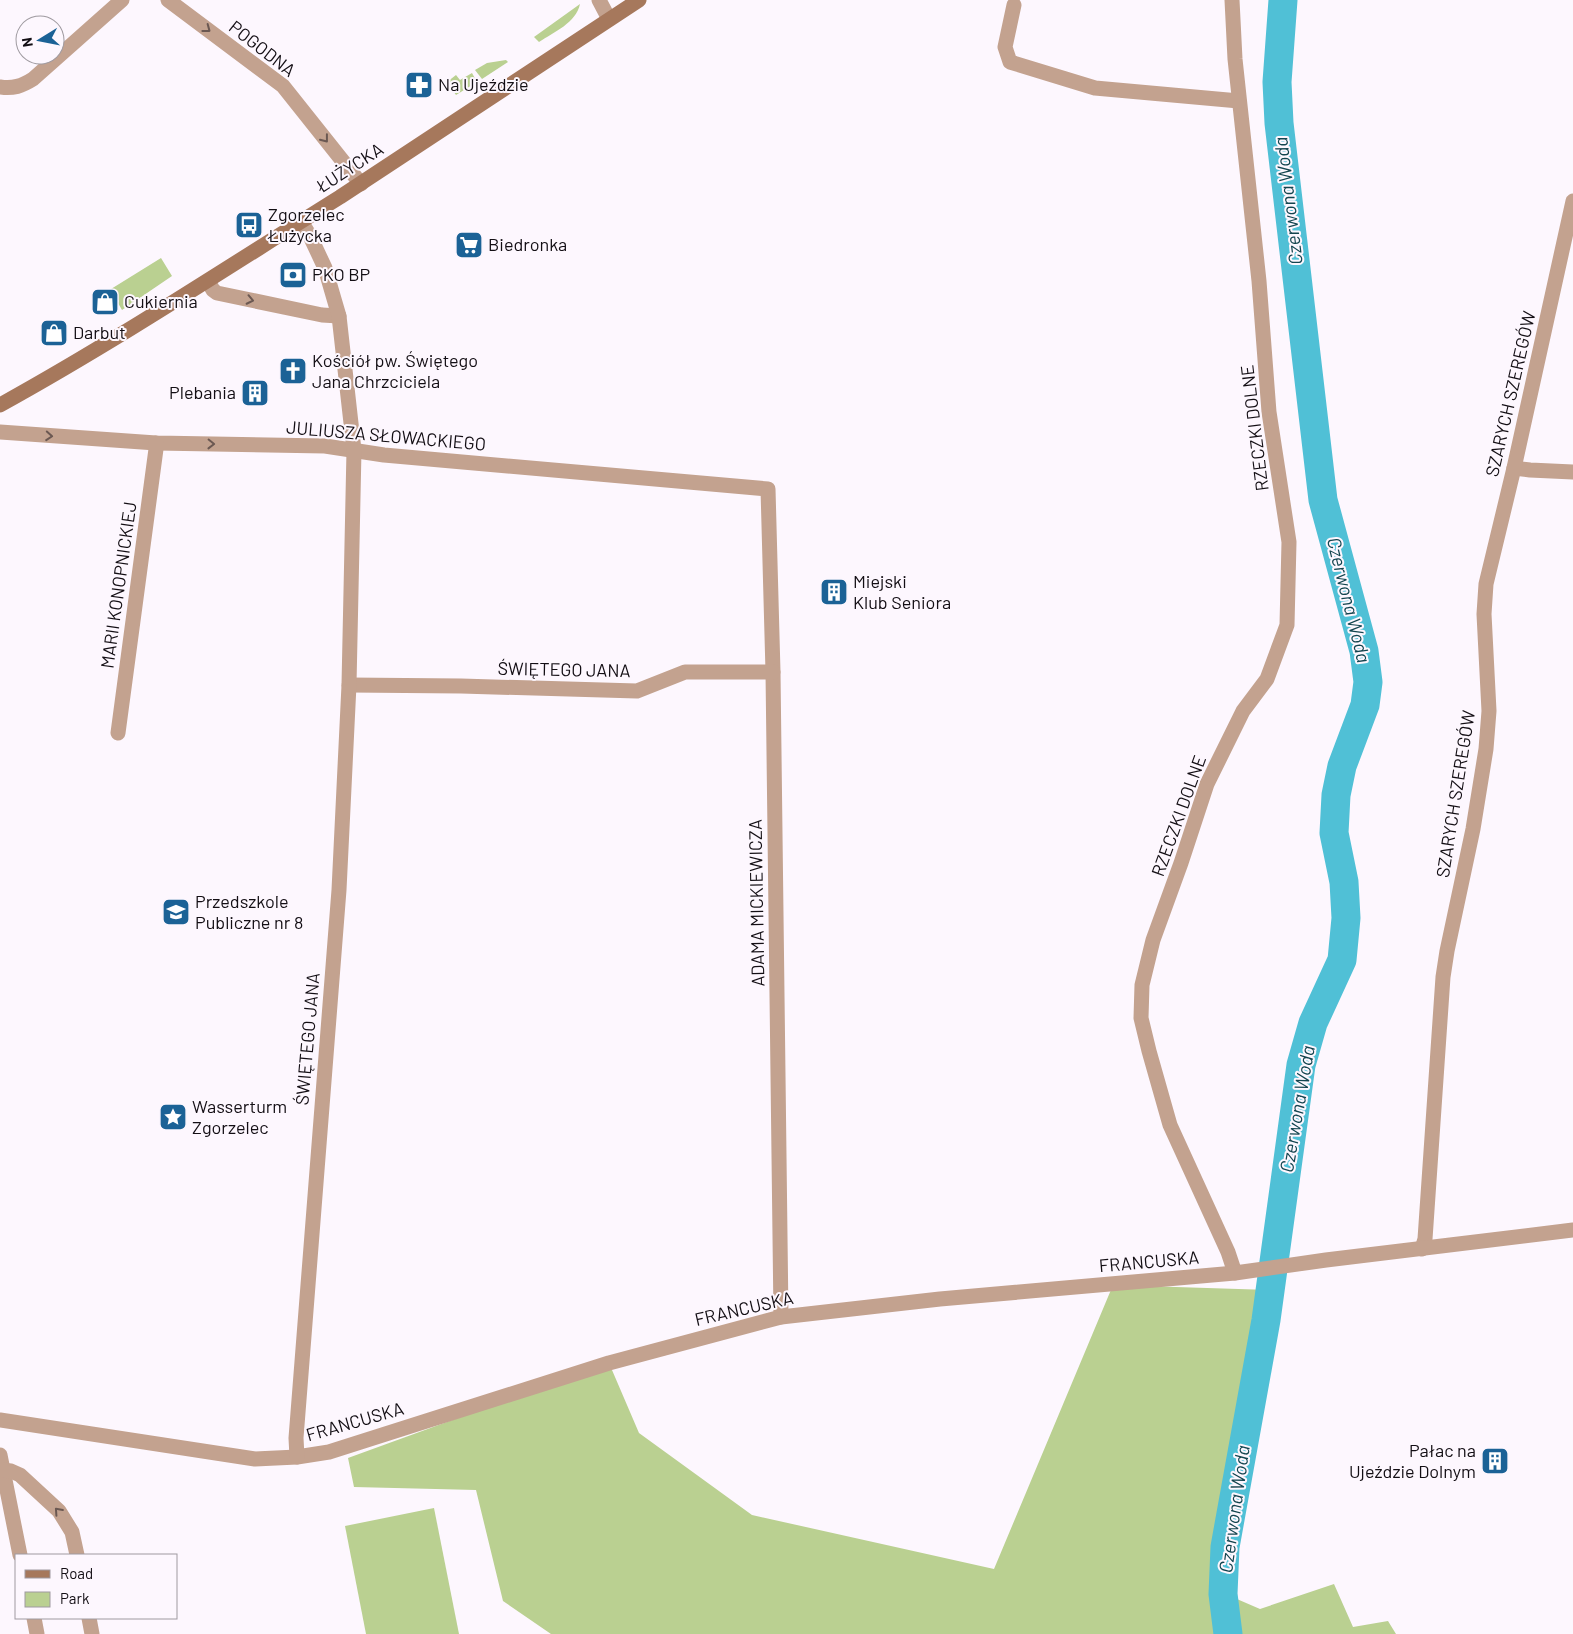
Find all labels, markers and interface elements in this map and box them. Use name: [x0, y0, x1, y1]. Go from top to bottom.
north arrow: [15, 15, 65, 65]
street label: POGODNA: [225, 15, 300, 81]
one-way arrow: [201, 24, 210, 32]
text: N: [18, 36, 36, 48]
pharmacy icon: Na Ujeździe: [404, 70, 434, 100]
place label: Na Ujeździe: [438, 73, 529, 95]
one-way arrow: [319, 133, 328, 143]
water label: Czerwona Woda: [1268, 136, 1307, 266]
street label: ŁUŻYCKA: [311, 137, 387, 197]
place label: Zgorzelec Łużycka: [267, 203, 345, 246]
bus stop icon: Zgorzelec Łużycka: [234, 210, 264, 240]
supermarket icon: Biedronka: [454, 230, 484, 260]
place label: Biedronka: [488, 233, 567, 255]
bank icon: PKO BP: [278, 260, 308, 290]
place label: PKO BP: [312, 263, 370, 285]
shop icon: Cukiernia: [90, 287, 120, 317]
place label: Cukiernia: [124, 290, 198, 312]
one-way arrow: [245, 294, 254, 305]
street label: SZARYCH SZEREGÓW: [1480, 309, 1540, 479]
shop icon: Darbut: [39, 318, 69, 348]
place label: Darbut: [73, 321, 126, 343]
place label: Kościół pw. Świętego Jana Chrzciciela: [312, 349, 478, 392]
church icon: Kościół pw. Świętego Jana Chrzciciela: [278, 356, 308, 386]
street label: RZECZKI DOLNE: [1235, 364, 1273, 493]
building icon: Plebania: [240, 378, 270, 408]
place label: Plebania: [169, 381, 236, 403]
street label: JULIUSZA SŁOWACKIEGO: [285, 415, 487, 455]
one-way arrow: [45, 430, 53, 441]
one-way arrow: [208, 439, 215, 449]
street label: MARII KONOPNICKIEJ: [95, 500, 141, 670]
water label: Czerwona Woda: [1323, 535, 1376, 665]
place label: Miejski Klub Seniora: [853, 570, 951, 613]
building icon: Miejski Klub Seniora: [819, 577, 849, 607]
street label: ŚWIĘTEGO JANA: [497, 657, 631, 681]
street label: SZARYCH SZEREGÓW: [1431, 708, 1479, 879]
street label: RZECZKI DOLNE: [1146, 752, 1210, 879]
street label: ADAMA MICKIEWICZA: [744, 819, 768, 987]
place label: Przedszkole Publiczne nr 8: [195, 890, 303, 933]
school or university icon: Przedszkole Publiczne nr 8: [161, 897, 191, 927]
street label: ŚWIĘTEGO JANA: [290, 972, 324, 1106]
water label: Czerwona Woda: [1274, 1044, 1319, 1174]
place label: Wasserturm Zgorzelec: [192, 1095, 287, 1138]
place icon: Wasserturm Zgorzelec: [158, 1102, 188, 1132]
street label: FRANCUSKA: [1098, 1246, 1200, 1276]
street label: FRANCUSKA: [692, 1286, 795, 1330]
street label: FRANCUSKA: [303, 1397, 406, 1445]
place label: Pałac na Ujeździe Dolnym: [1349, 1439, 1476, 1482]
water label: Czerwona Woda: [1213, 1444, 1254, 1574]
building icon: Pałac na Ujeździe Dolnym: [1480, 1446, 1510, 1476]
one-way arrow: [55, 1508, 64, 1517]
legend: [15, 1554, 178, 1619]
text: Road: [60, 1564, 93, 1582]
text: Park: [60, 1589, 90, 1607]

